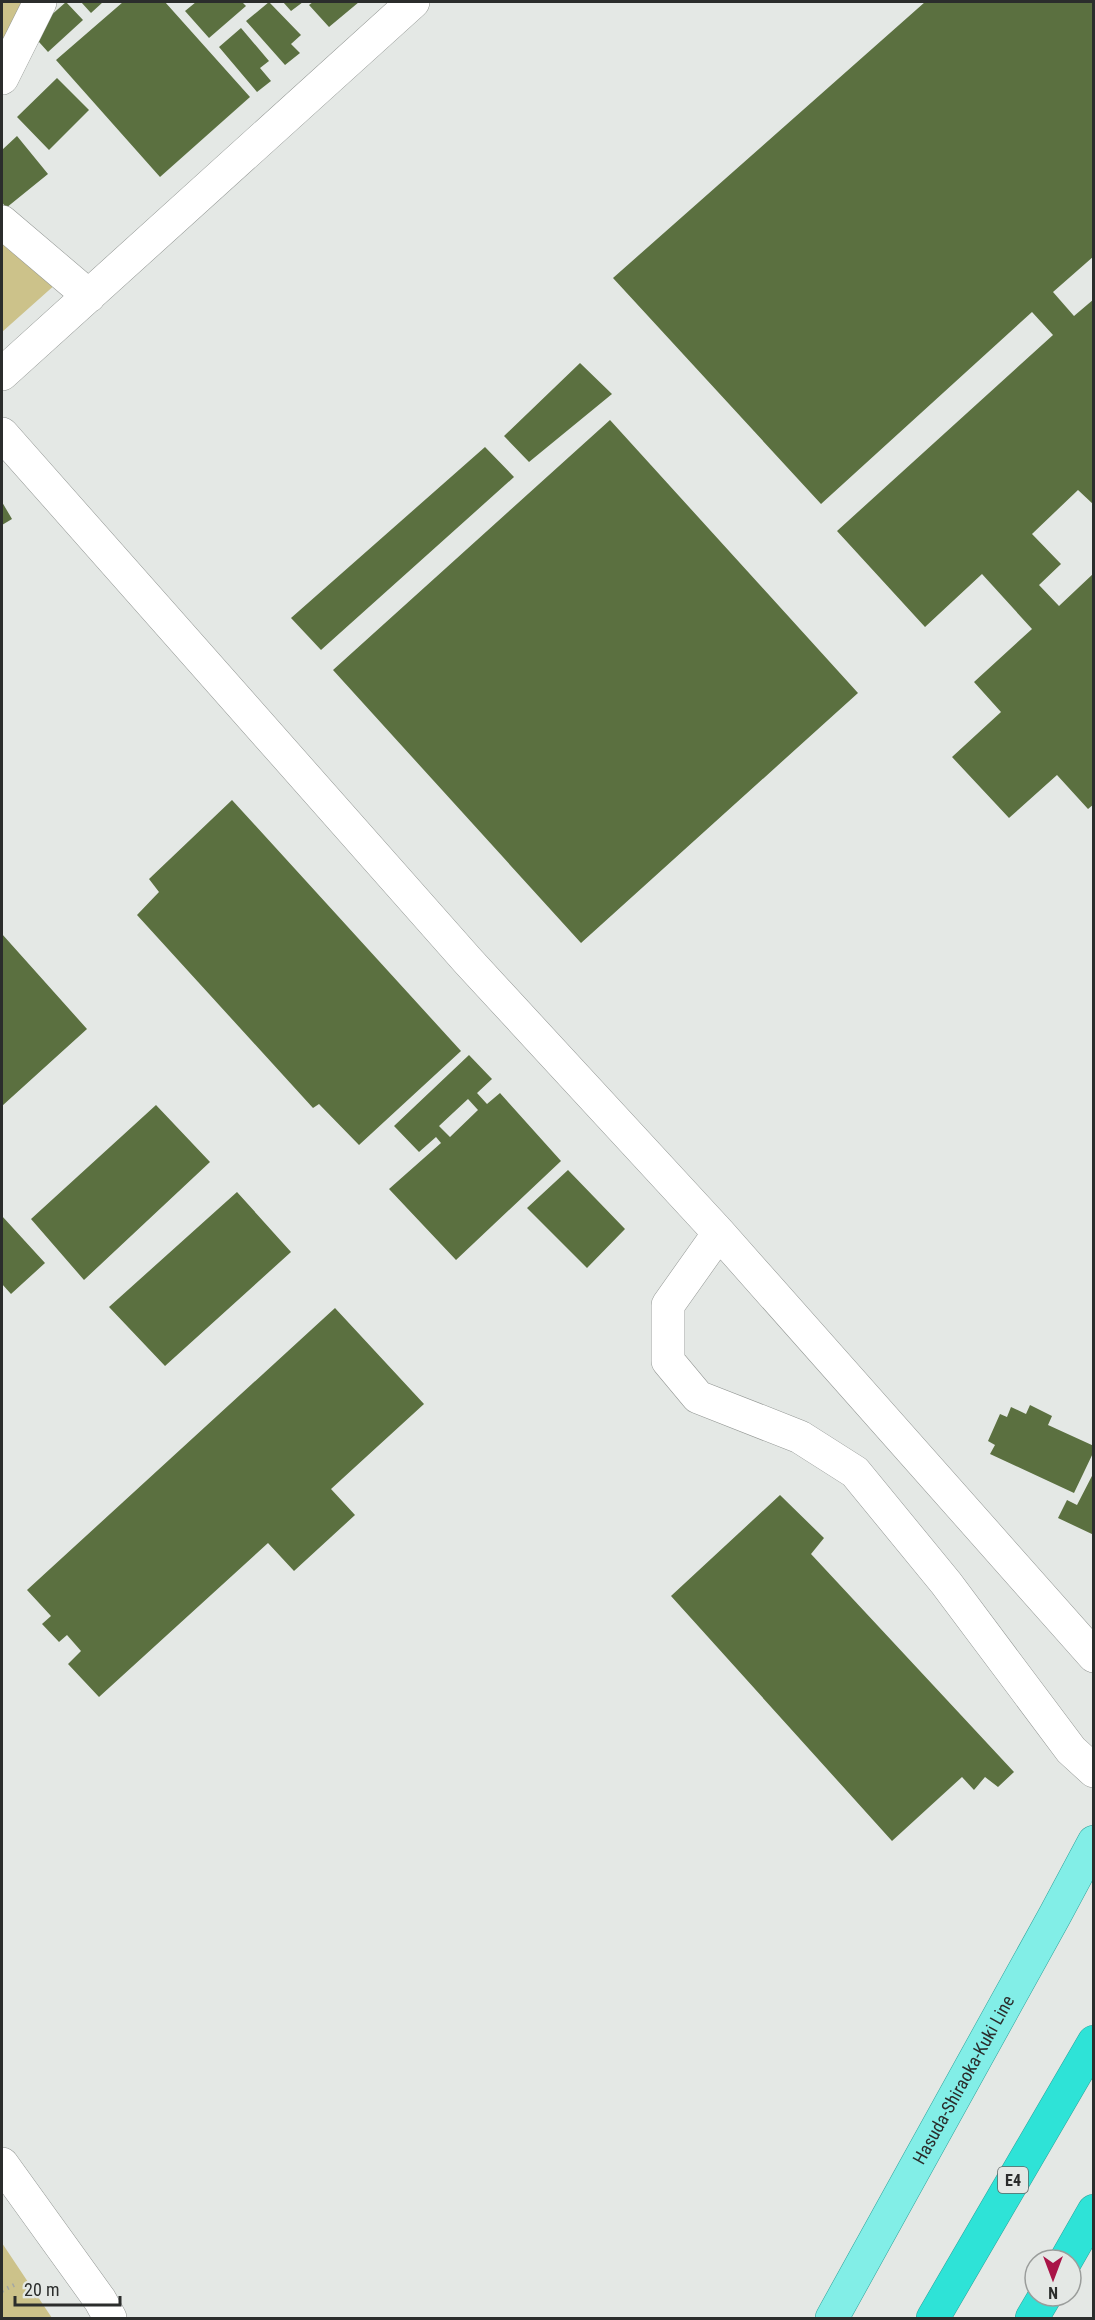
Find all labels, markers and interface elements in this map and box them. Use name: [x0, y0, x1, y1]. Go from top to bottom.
street label: Hasuda-Shiraoka-Kuki Line: [908, 1992, 1018, 2168]
road number: E4: [998, 2167, 1028, 2193]
north arrow: [1023, 2248, 1083, 2308]
scale bar: [15, 2269, 120, 2307]
text: 20 m: [24, 2279, 59, 2300]
text: N: [1048, 2283, 1058, 2302]

